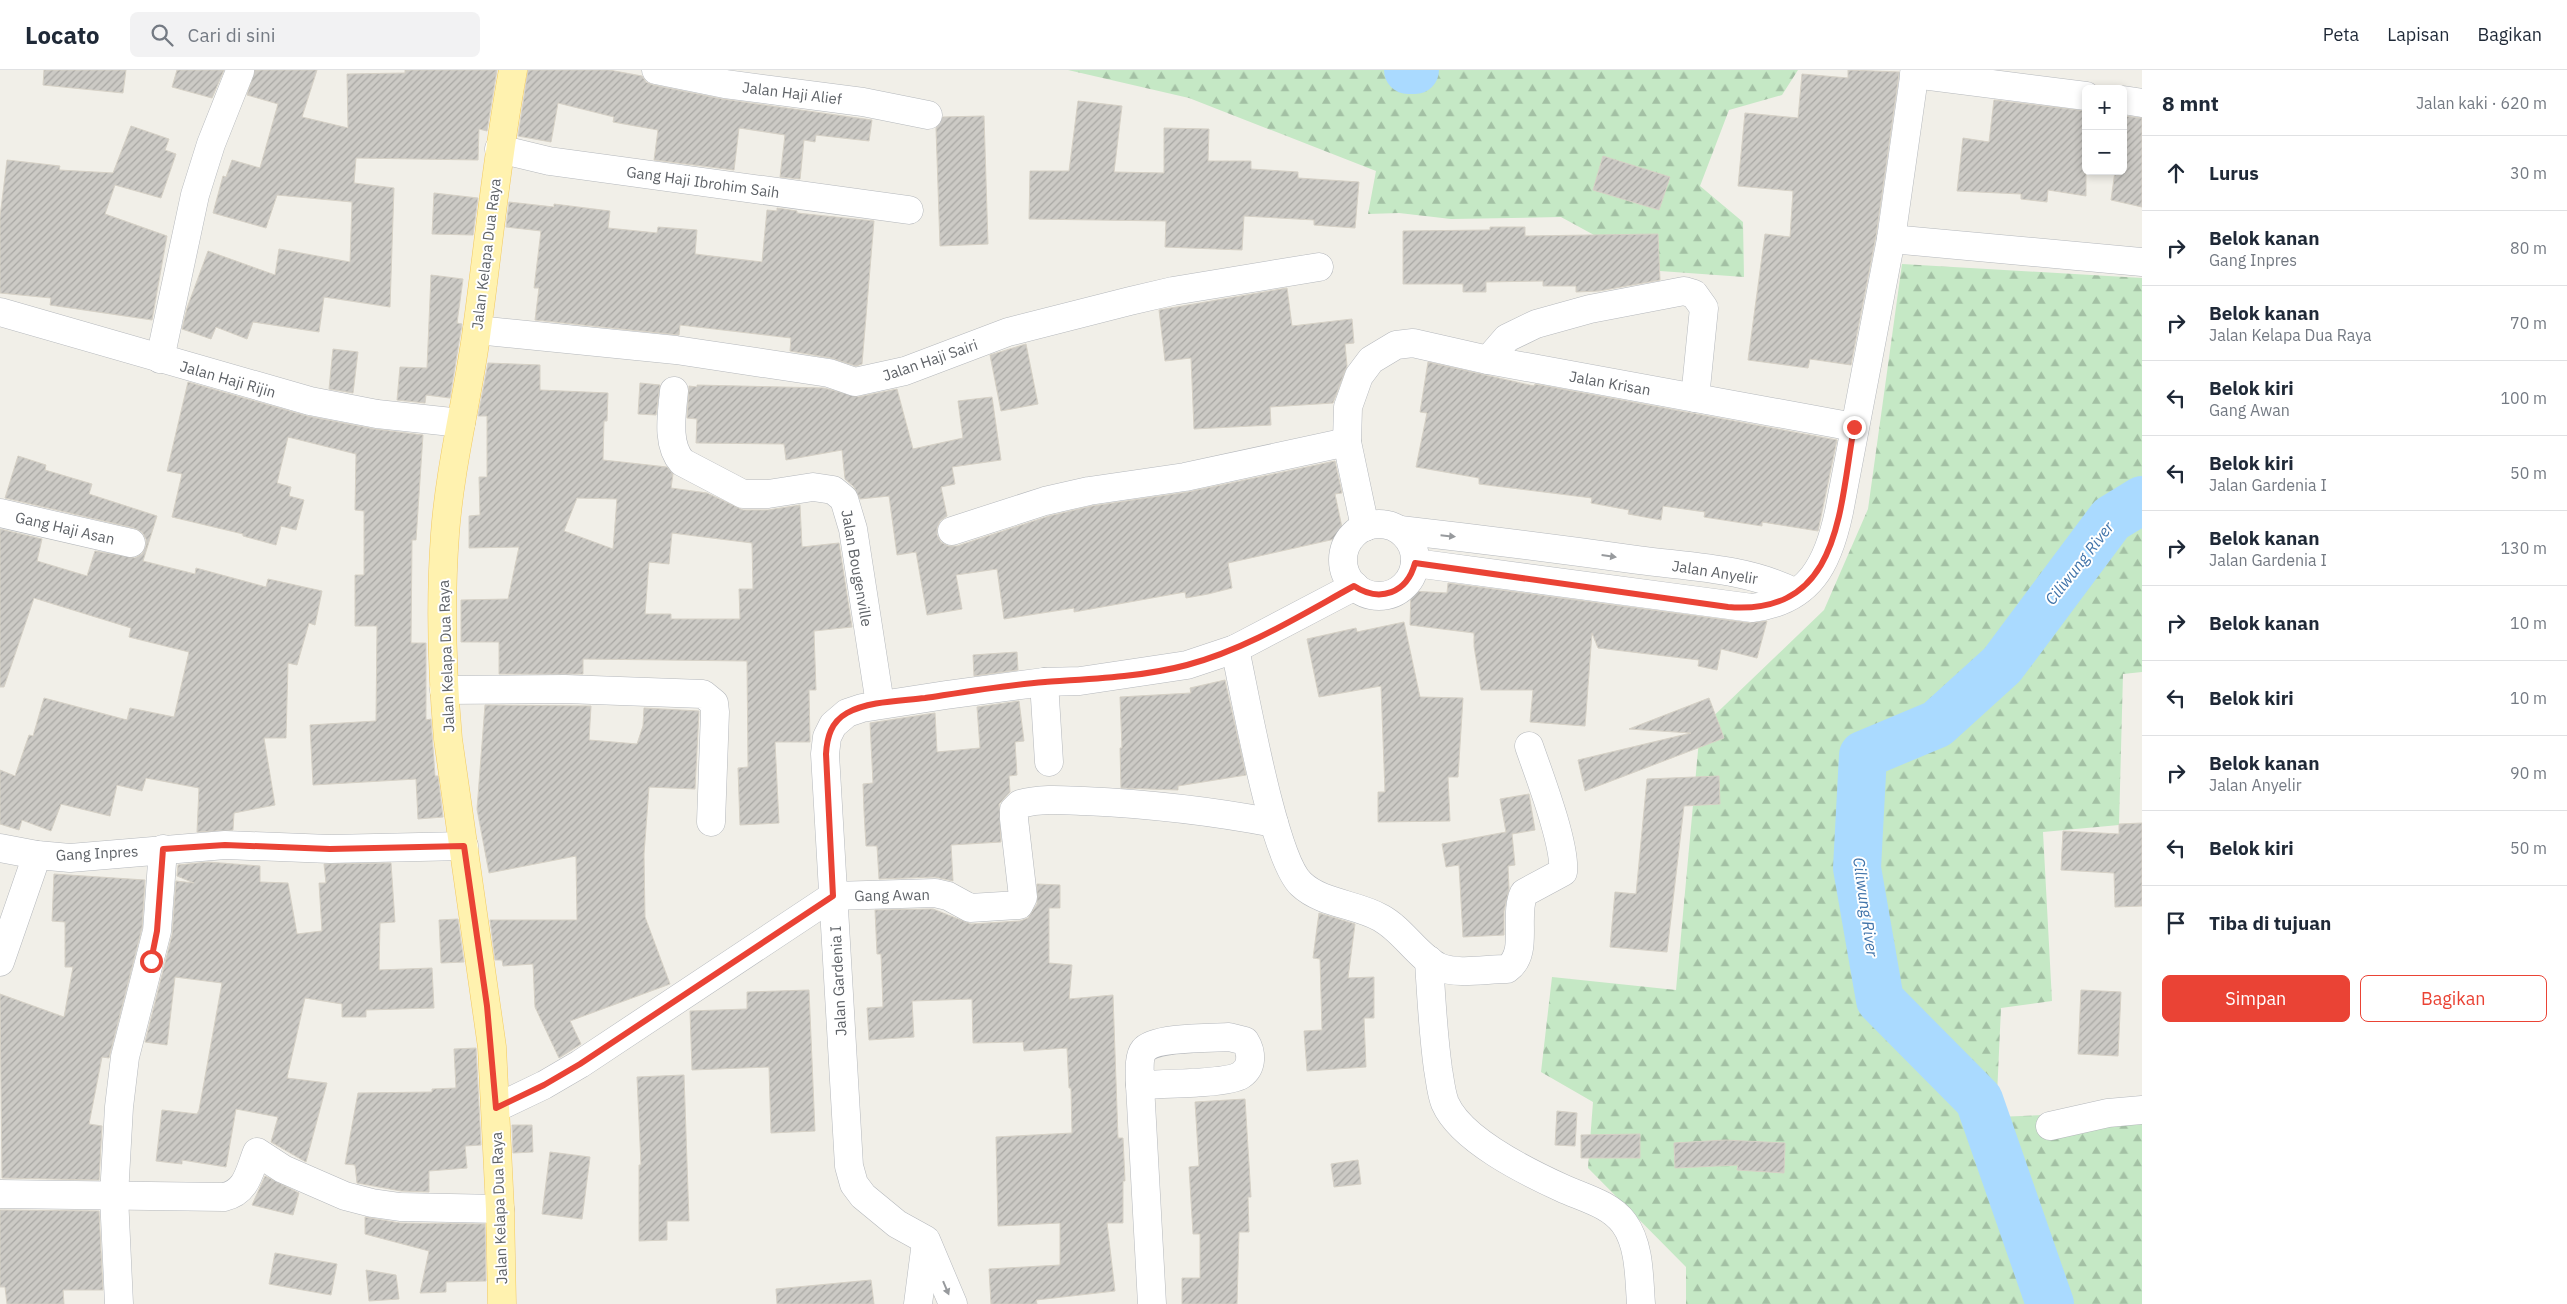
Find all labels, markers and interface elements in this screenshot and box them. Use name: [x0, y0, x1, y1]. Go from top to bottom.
search box: [130, 12, 480, 57]
text: Locato: [25, 19, 100, 51]
icon: search: [148, 21, 176, 49]
text: Cari di sini: [188, 23, 276, 47]
text: Peta: [2323, 23, 2359, 46]
text: Lapisan: [2387, 23, 2449, 46]
text: Bagikan: [2477, 23, 2542, 46]
street label: Jalan Haji Alief: [741, 77, 843, 109]
map controls: [2082, 85, 2127, 175]
button: +: [2082, 85, 2127, 130]
text: 8 mnt: [2162, 89, 2219, 117]
text: Jalan kaki · 620 m: [2416, 93, 2547, 113]
button: −: [2082, 130, 2127, 175]
icon: ahead: [2162, 159, 2190, 187]
text: Lurus: [2209, 161, 2259, 185]
street label: Gang Haji Ibrohim Saih: [625, 162, 781, 202]
text: 30 m: [2510, 163, 2547, 183]
street label: Jalan Kelapa Dua Raya: [467, 177, 505, 331]
text: Belok kanan: [2209, 226, 2320, 250]
icon: right: [2162, 234, 2190, 262]
text: 80 m: [2510, 238, 2547, 258]
text: Gang Inpres: [2209, 250, 2297, 270]
text: Belok kanan: [2209, 301, 2320, 325]
icon: right: [2162, 309, 2190, 337]
text: 70 m: [2510, 313, 2547, 333]
text: Jalan Kelapa Dua Raya: [2209, 325, 2371, 345]
street label: Jalan Haji Sairi: [880, 335, 980, 385]
street label: Jalan Haji Rijin: [178, 356, 278, 402]
street label: Jalan Krisan: [1568, 367, 1652, 399]
text: Belok kiri: [2209, 376, 2294, 400]
icon: left: [2162, 384, 2190, 412]
text: 100 m: [2500, 388, 2547, 408]
text: Gang Awan: [2209, 400, 2290, 420]
route end: [1843, 416, 1866, 439]
text: Belok kiri: [2209, 451, 2294, 475]
icon: left: [2162, 459, 2190, 487]
text: 50 m: [2510, 463, 2547, 483]
text: Jalan Gardenia I: [2209, 475, 2327, 495]
street label: Gang Haji Asan: [13, 507, 117, 549]
street label: Jalan Bougenville: [837, 508, 877, 628]
water label: Ciliwung River: [2040, 517, 2118, 609]
text: Belok kanan: [2209, 526, 2320, 550]
one-way arrow: [1440, 532, 1456, 540]
icon: right: [2162, 534, 2190, 562]
text: 130 m: [2500, 538, 2547, 558]
text: Jalan Gardenia I: [2209, 550, 2327, 570]
one-way arrow: [1602, 552, 1618, 560]
street label: Jalan Anyelir: [1671, 556, 1760, 588]
street label: Jalan Kelapa Dua Raya: [434, 580, 458, 732]
icon: right: [2162, 609, 2190, 637]
text: Belok kanan: [2209, 611, 2320, 635]
text: 10 m: [2510, 613, 2547, 633]
icon: left: [2162, 684, 2190, 712]
text: Belok kiri: [2209, 686, 2294, 710]
text: 10 m: [2510, 688, 2547, 708]
text: Belok kanan: [2209, 751, 2320, 775]
icon: right: [2162, 759, 2190, 787]
text: 90 m: [2510, 763, 2547, 783]
text: Jalan Anyelir: [2209, 775, 2302, 795]
icon: left: [2162, 834, 2190, 862]
text: Belok kiri: [2209, 836, 2294, 860]
text: 50 m: [2510, 838, 2547, 858]
street label: Gang Inpres: [55, 841, 139, 865]
water label: Ciliwung River: [1849, 856, 1883, 959]
street label: Gang Awan: [854, 885, 930, 905]
icon: arrive: [2162, 909, 2190, 937]
text: Tiba di tujuan: [2209, 911, 2331, 935]
street label: Jalan Gardenia I: [826, 925, 850, 1037]
route start: [140, 950, 163, 973]
button: Simpan: [2162, 975, 2350, 1022]
button: Bagikan: [2360, 975, 2547, 1022]
street label: Jalan Kelapa Dua Raya: [487, 1132, 511, 1284]
one-way arrow: [943, 1281, 951, 1295]

